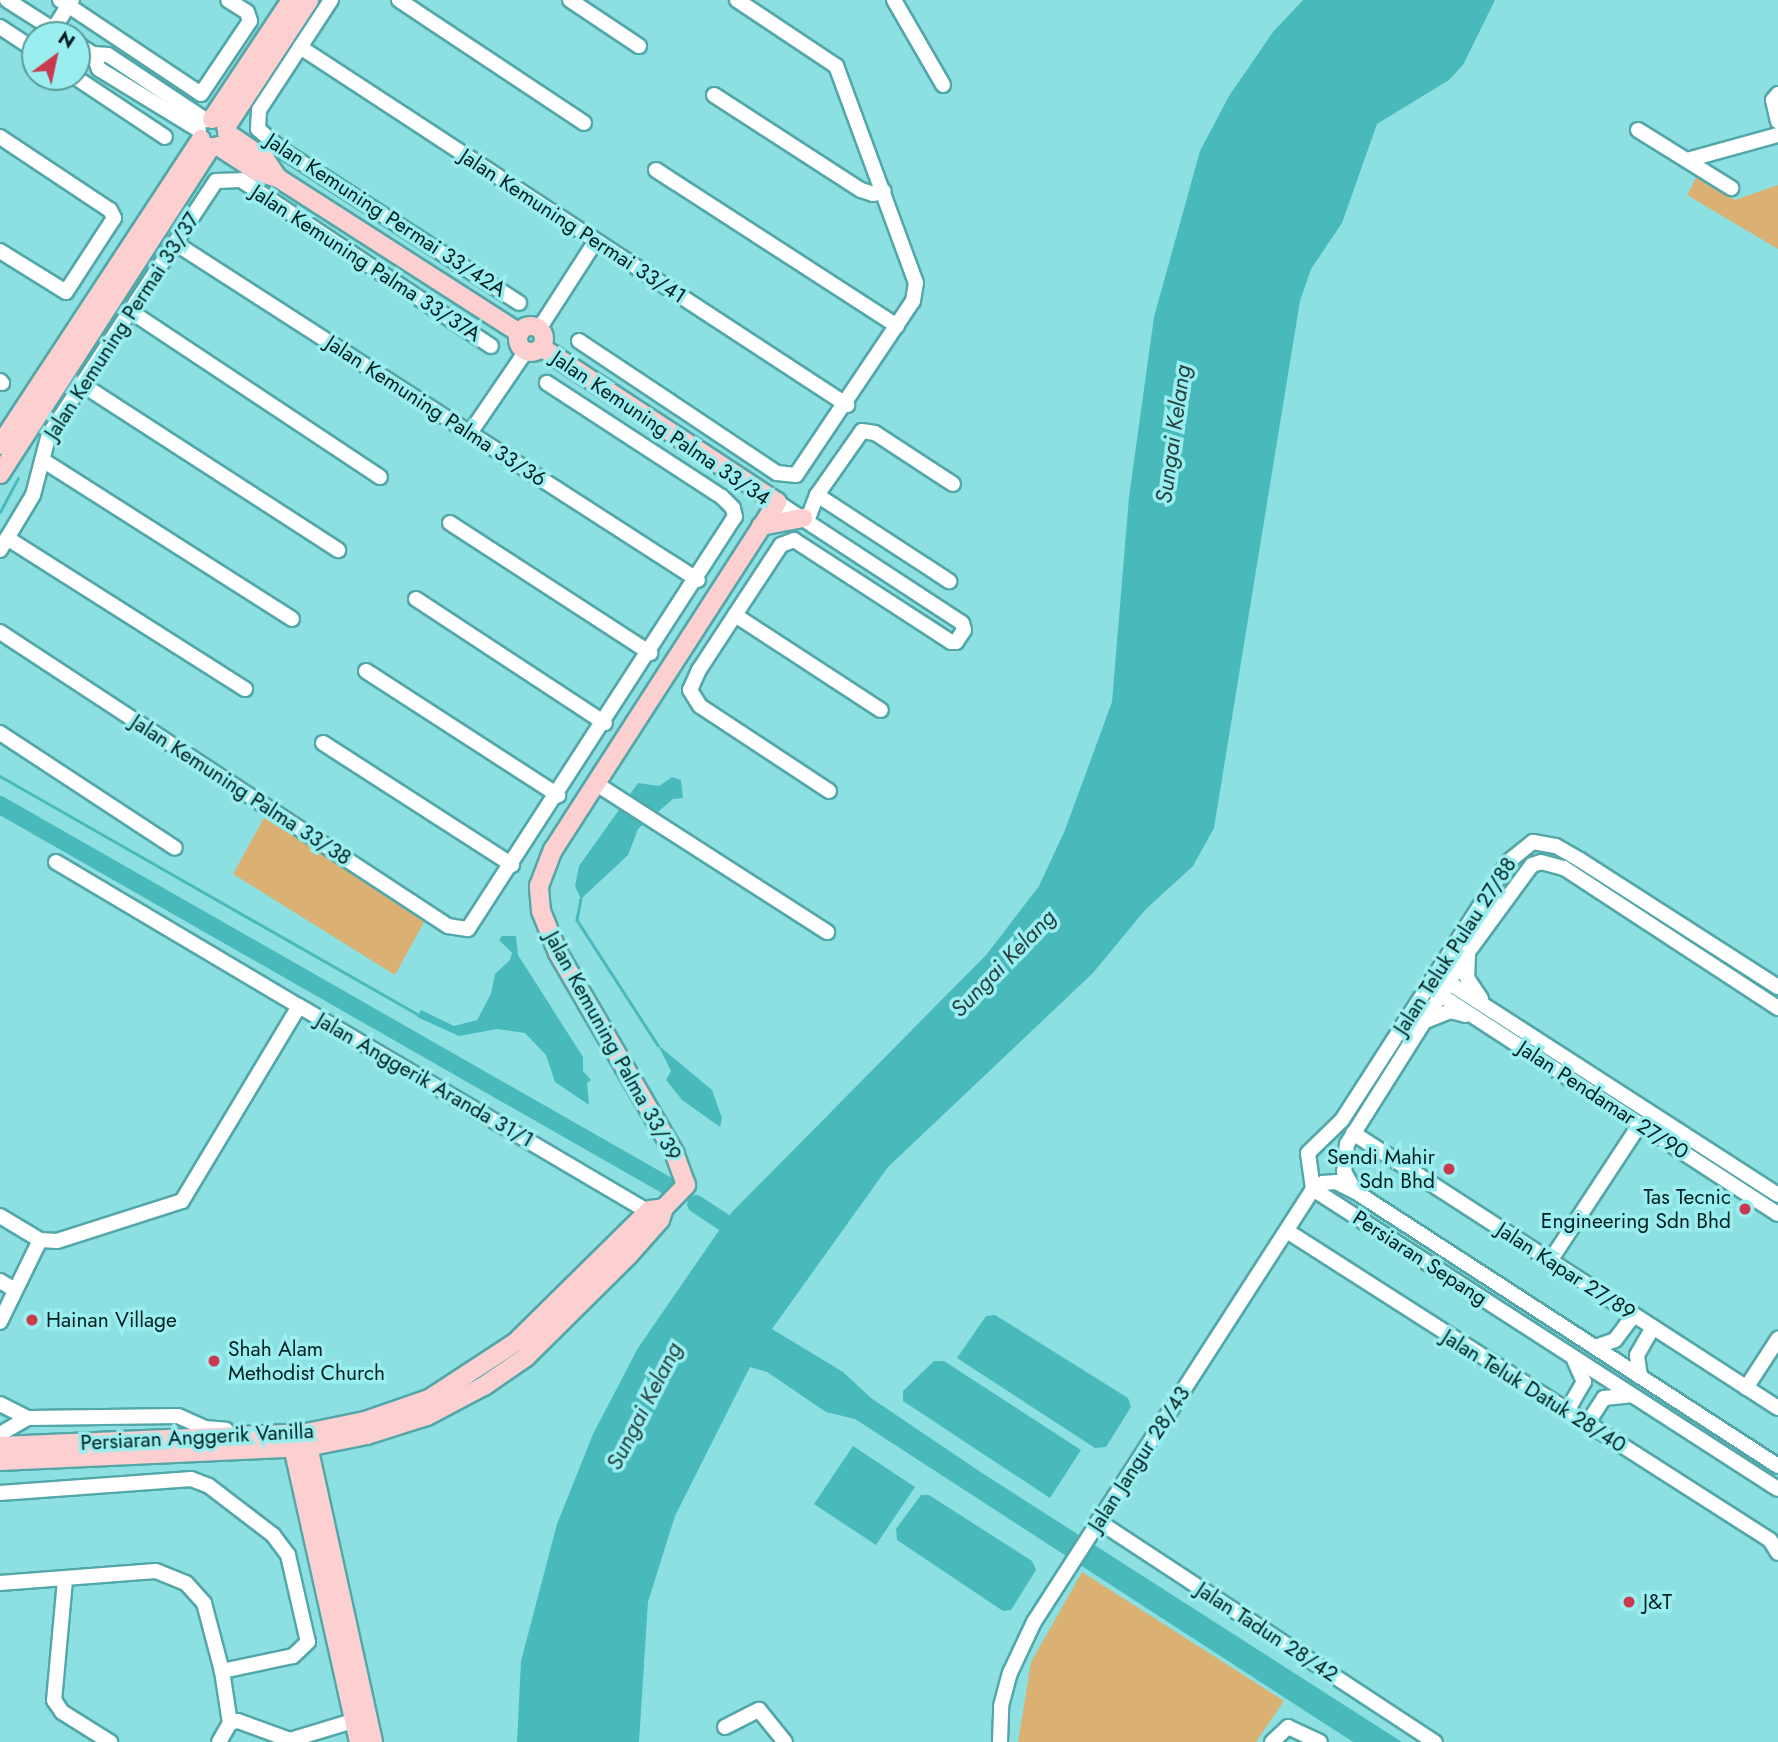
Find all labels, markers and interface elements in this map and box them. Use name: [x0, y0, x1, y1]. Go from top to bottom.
north arrow: [21, 21, 91, 91]
text: N: [53, 24, 80, 55]
street label: Jalan Kemuning Permai 33/42A: [261, 128, 511, 302]
street label: Jalan Kemuning Permai 33/41: [455, 143, 691, 309]
street label: Jalan Kemuning Palma 33/37A: [247, 179, 485, 347]
street label: Jalan Kemuning Permai 33/37: [39, 208, 205, 444]
street label: Jalan Kemuning Palma 33/36: [321, 330, 551, 492]
street label: Jalan Kemuning Palma 33/34: [547, 345, 775, 511]
water label: Sungai Kelang: [1150, 363, 1196, 505]
street label: Jalan Kemuning Palma 33/38: [126, 709, 356, 871]
street label: Jalan Teluk Pulau 27/88: [1388, 853, 1522, 1039]
water label: Sungai Kelang: [945, 903, 1061, 1023]
street label: Jalan Kemuning Palma 33/39: [539, 927, 687, 1165]
street label: Jalan Anggerik Aranda 31/1: [312, 1007, 538, 1153]
street label: Jalan Pendamar 27/90: [1513, 1035, 1693, 1165]
place label: Sendi Mahir Sdn Bhd: [1327, 1144, 1435, 1194]
marker: Sendi Mahir Sdn Bhd: [1441, 1161, 1457, 1177]
place label: Tas Tecnic Engineering Sdn Bhd: [1541, 1184, 1731, 1234]
marker: Tas Tecnic Engineering Sdn Bhd: [1737, 1201, 1753, 1217]
street label: Persiaran Sepang: [1348, 1205, 1492, 1311]
street label: Jalan Kapar 27/89: [1492, 1217, 1640, 1325]
place label: Hainan Village: [46, 1307, 177, 1333]
marker: Hainan Village: [24, 1312, 40, 1328]
street label: Jalan Teluk Datuk 28/40: [1437, 1324, 1631, 1458]
place label: Shah Alam Methodist Church: [228, 1336, 385, 1386]
water label: Sungai Kelang: [600, 1338, 688, 1474]
marker: Shah Alam Methodist Church: [206, 1353, 222, 1369]
street label: Jalan Jangur 28/43: [1083, 1382, 1195, 1536]
street label: Persiaran Anggerik Vanilla: [80, 1418, 314, 1456]
street label: Jalan Tadun 28/42: [1192, 1577, 1342, 1687]
place label: J&T: [1643, 1589, 1672, 1615]
marker: J&T: [1621, 1594, 1637, 1610]

